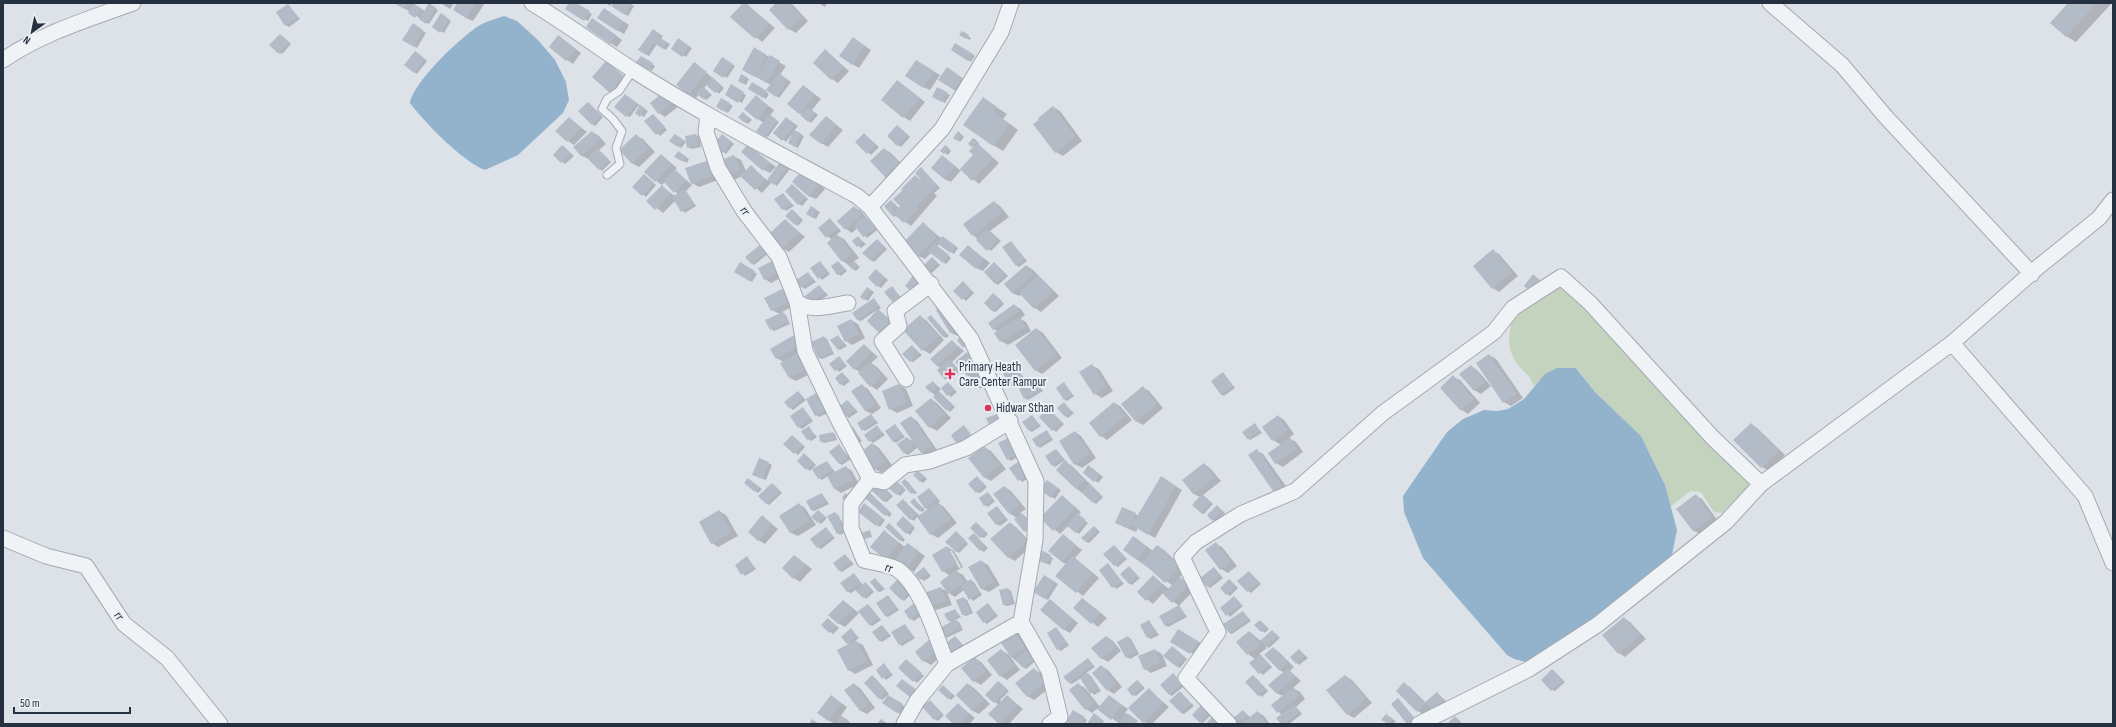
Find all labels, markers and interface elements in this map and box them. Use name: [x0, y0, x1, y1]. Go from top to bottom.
north arrow: [12, 12, 52, 52]
text: N: [21, 33, 33, 47]
street label: rr: [736, 203, 754, 219]
place label: Primary Heath Care Center Rampur: [959, 359, 1047, 390]
marker: Primary Heath Care Center Rampur: [944, 368, 956, 380]
place label: Hidwar Sthan: [996, 400, 1054, 416]
marker: Hidwar Sthan: [983, 403, 993, 413]
street label: rr: [883, 559, 896, 577]
street label: rr: [110, 608, 128, 624]
scale bar: [14, 689, 130, 715]
text: 50 m: [20, 696, 40, 711]

